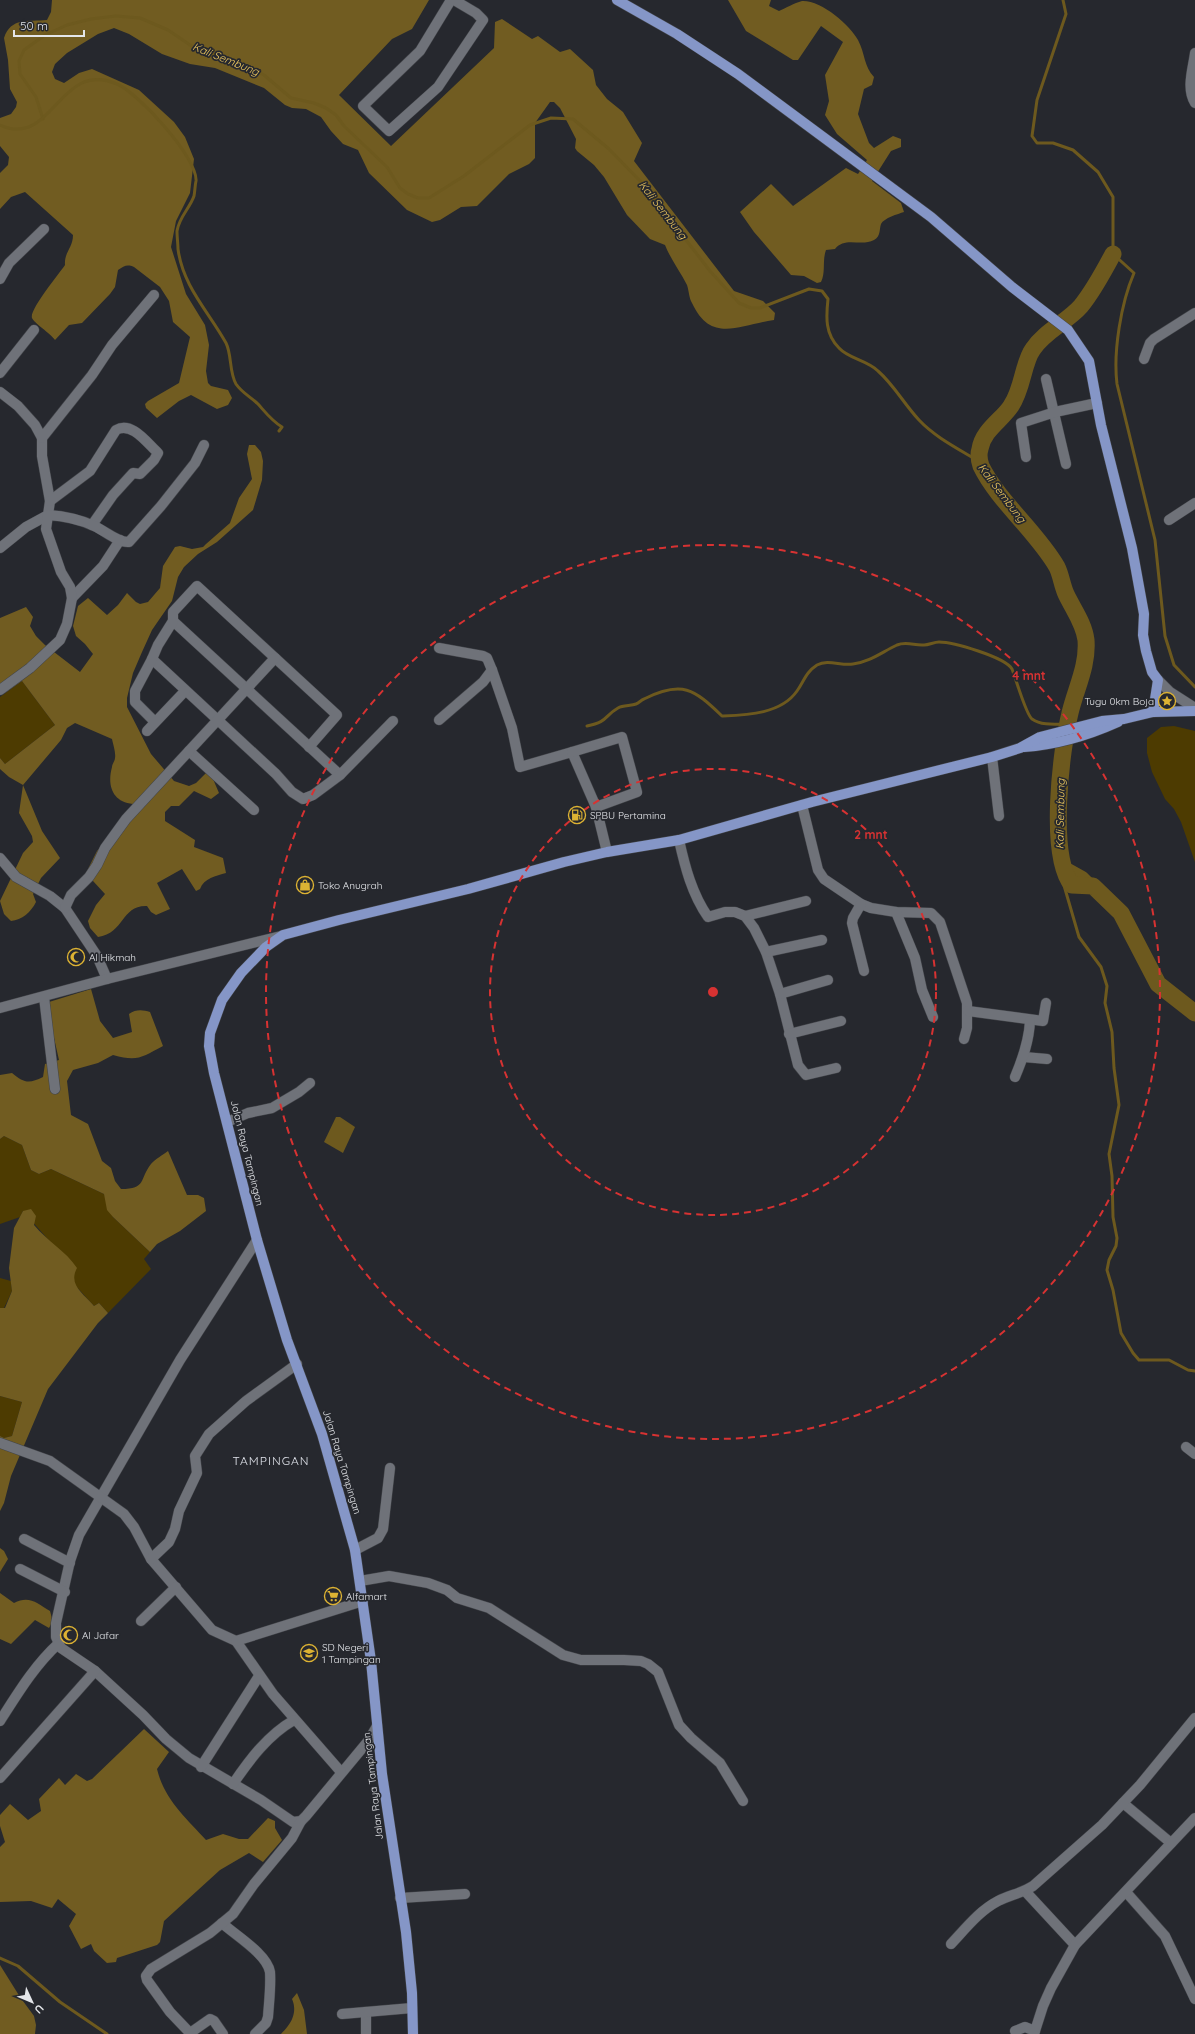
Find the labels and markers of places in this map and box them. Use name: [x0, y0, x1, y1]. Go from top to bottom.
place icon: Tugu 0km Boja: [1157, 691, 1177, 711]
place label: Tugu 0km Boja: [1085, 695, 1154, 708]
fuel station icon: SPBU Pertamina: [567, 805, 587, 825]
place label: SPBU Pertamina: [590, 809, 666, 822]
shop icon: Toko Anugrah: [295, 875, 315, 895]
place label: Toko Anugrah: [318, 879, 382, 892]
mosque icon: Al Hikmah: [66, 947, 86, 967]
place label: Al Hikmah: [89, 951, 136, 964]
centre of rings: [706, 985, 720, 999]
supermarket icon: Alfamart: [323, 1586, 343, 1606]
place label: Alfamart: [346, 1590, 387, 1603]
mosque icon: Al Jafar: [59, 1625, 79, 1645]
place label: Al Jafar: [82, 1629, 119, 1642]
place label: SD Negeri 1 Tampingan: [322, 1641, 381, 1666]
school or university icon: SD Negeri 1 Tampingan: [299, 1643, 319, 1663]

